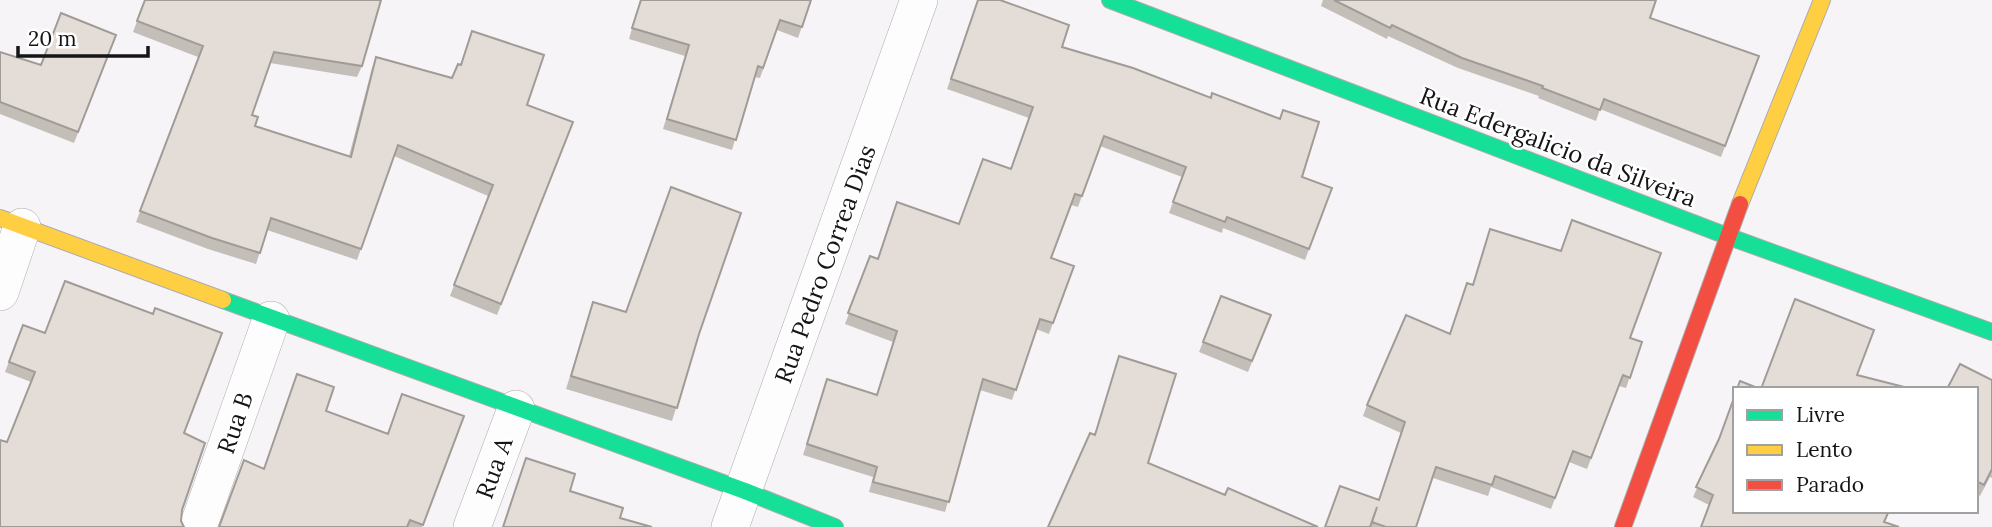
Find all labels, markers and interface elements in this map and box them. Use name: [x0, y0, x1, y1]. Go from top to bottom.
scale bar: [18, 14, 147, 58]
text: 20 m: [28, 25, 77, 52]
street label: Rua Edergalicio da Silveira: [1415, 80, 1701, 214]
street label: Rua Pedro Correa Dias: [767, 141, 883, 387]
legend: [1733, 387, 1978, 513]
street label: Rua B: [210, 388, 260, 458]
text: Livre: [1796, 401, 1845, 428]
street label: Rua A: [469, 432, 520, 503]
text: Lento: [1796, 436, 1853, 463]
text: Parado: [1796, 471, 1864, 498]

